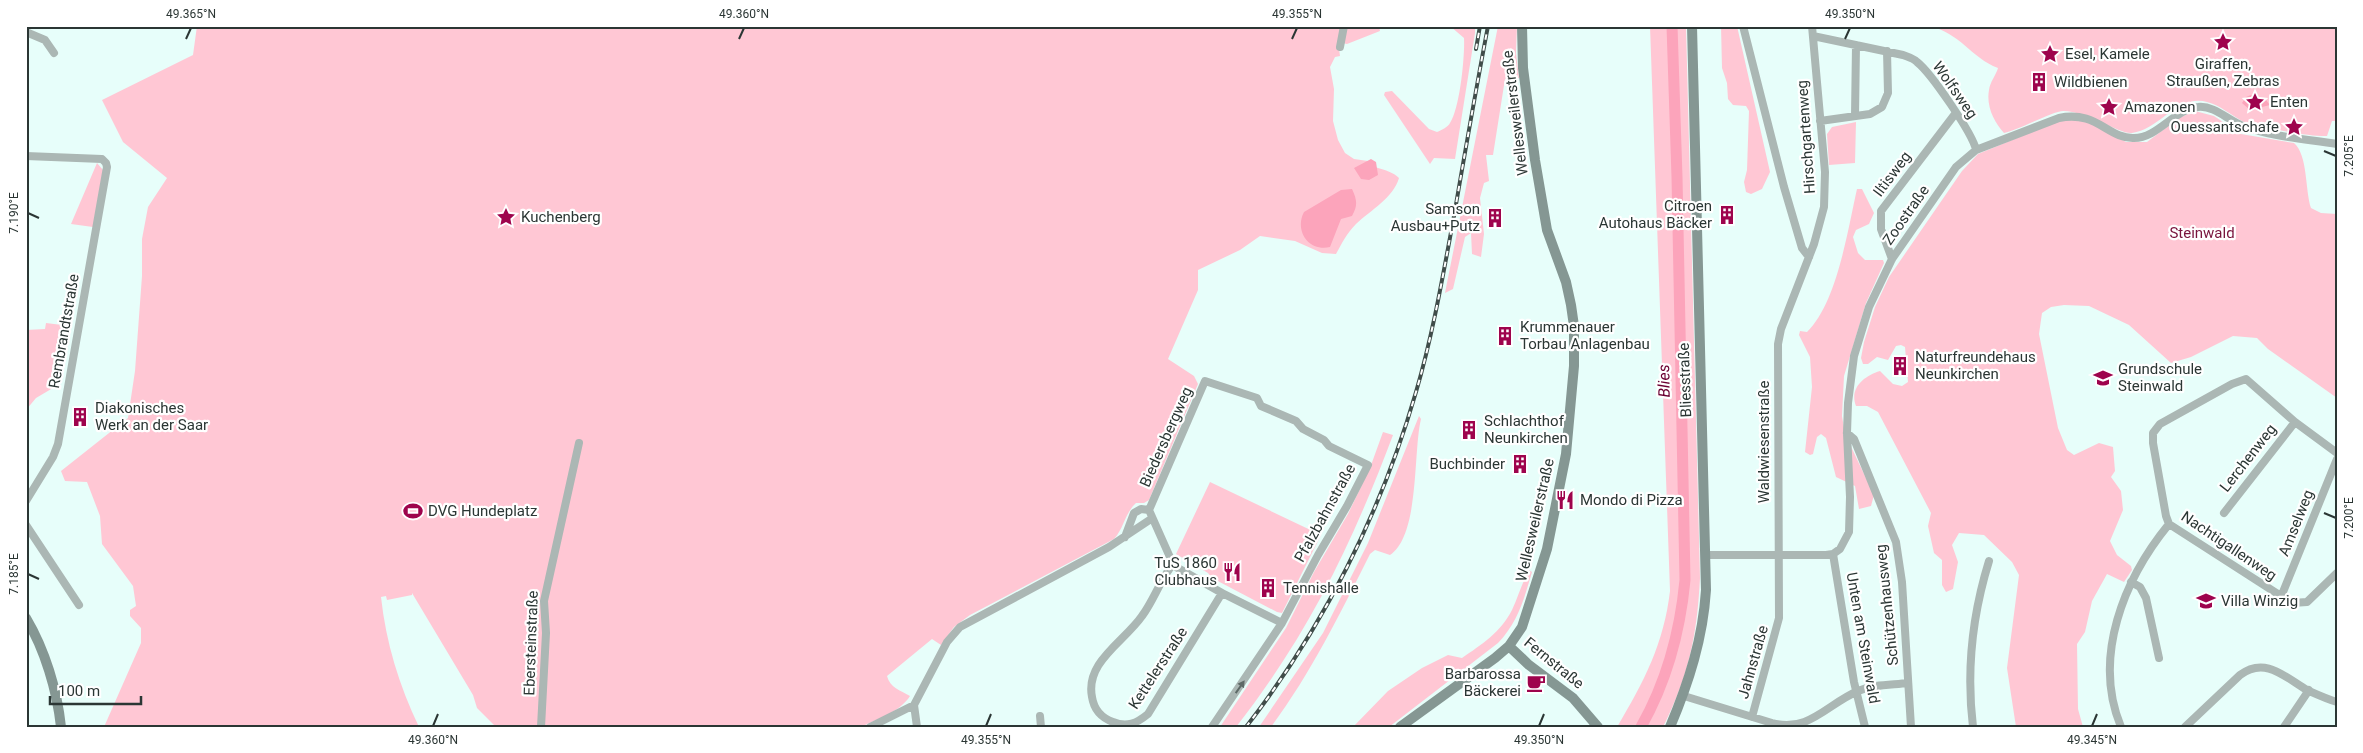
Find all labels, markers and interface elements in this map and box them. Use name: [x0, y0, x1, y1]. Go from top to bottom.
text: 49.365°N: [166, 7, 216, 21]
text: 49.360°N: [719, 7, 769, 21]
text: 49.355°N: [1272, 7, 1322, 21]
text: 49.350°N: [1825, 7, 1875, 21]
place icon: Giraffen, Straußen, Zebras: [2212, 31, 2234, 53]
place icon: Esel, Kamele: [2039, 43, 2061, 65]
place label: Esel, Kamele: [2065, 45, 2150, 63]
street label: Wellesweilerstraße: [1498, 49, 1532, 177]
place label: Giraffen, Straußen, Zebras: [2167, 55, 2279, 90]
street label: Wolfsweg: [1929, 58, 1981, 122]
building icon: Wildbienen: [2028, 71, 2050, 93]
place label: Wildbienen: [2054, 73, 2128, 91]
street label: Hirschgartenweg: [1793, 79, 1819, 195]
place icon: Enten: [2244, 91, 2266, 113]
place label: Enten: [2270, 93, 2308, 111]
place icon: Amazonen: [2098, 96, 2120, 118]
place label: Amazonen: [2124, 98, 2196, 116]
place icon: Ouessantschafe: [2283, 116, 2305, 138]
place label: Ouessantschafe: [2171, 118, 2279, 136]
text: 7.205°E: [2342, 135, 2356, 177]
street label: Iltisweg: [1869, 148, 1915, 200]
street label: Zoostraße: [1879, 182, 1933, 248]
text: 7.190°E: [7, 192, 21, 234]
place label: Citroen Autohaus Bäcker: [1599, 197, 1712, 232]
place label: Samson Ausbau+Putz: [1391, 200, 1480, 235]
building icon: Citroen Autohaus Bäcker: [1716, 204, 1738, 226]
place icon: Kuchenberg: [495, 206, 517, 228]
building icon: Samson Ausbau+Putz: [1484, 207, 1506, 229]
place label: Kuchenberg: [521, 208, 601, 226]
park label: Steinwald: [2169, 224, 2235, 242]
street label: Rembrandtstraße: [45, 272, 83, 390]
place label: Krummenauer Torbau Anlagenbau: [1520, 318, 1650, 353]
building icon: Krummenauer Torbau Anlagenbau: [1494, 325, 1516, 347]
street label: Bliesstraße: [1675, 342, 1695, 418]
place label: Naturfreundehaus Neunkirchen: [1915, 348, 2036, 383]
building icon: Naturfreundehaus Neunkirchen: [1889, 355, 1911, 377]
place label: Grundschule Steinwald: [2118, 360, 2202, 395]
water label: Blies: [1654, 364, 1674, 398]
school or university icon: Grundschule Steinwald: [2092, 367, 2114, 389]
street label: Waldwiesenstraße: [1755, 381, 1773, 503]
street label: Biedersbergweg: [1136, 384, 1196, 490]
place label: Diakonisches Werk an der Saar: [95, 399, 208, 434]
building icon: Diakonisches Werk an der Saar: [69, 406, 91, 428]
place label: Schlachthof Neunkirchen: [1484, 412, 1568, 447]
building icon: Schlachthof Neunkirchen: [1458, 419, 1480, 441]
street label: Lerchenweg: [2216, 421, 2280, 495]
building icon: Buchbinder: [1509, 453, 1531, 475]
place label: Buchbinder: [1429, 455, 1505, 473]
street label: Wellesweilerstraße: [1512, 457, 1558, 583]
street label: Pfalzbahnstraße: [1291, 461, 1359, 565]
street label: Amselweg: [2275, 487, 2317, 559]
restaurant icon: Mondo di Pizza: [1554, 489, 1576, 511]
place label: Mondo di Pizza: [1580, 491, 1683, 509]
text: 7.200°E: [2342, 497, 2356, 539]
sports icon: DVG Hundeplatz: [402, 500, 424, 522]
place label: DVG Hundeplatz: [428, 502, 537, 520]
street label: Nachtigallenweg: [2178, 507, 2280, 585]
street label: Schützenhausweg: [1872, 543, 1902, 667]
text: 7.185°E: [7, 553, 21, 595]
place label: TuS 1860 Clubhaus: [1154, 554, 1217, 589]
restaurant icon: TuS 1860 Clubhaus: [1221, 561, 1243, 583]
street label: Unten am Steinwald: [1843, 571, 1883, 705]
building icon: Tennishalle: [1257, 577, 1279, 599]
place label: Tennishalle: [1283, 579, 1359, 597]
street label: Ebersteinstraße: [520, 590, 542, 696]
school or university icon: Villa Winzig: [2195, 590, 2217, 612]
place label: Villa Winzig: [2221, 592, 2298, 610]
street label: Jahnstraße: [1734, 623, 1772, 701]
street label: Kettelerstraße: [1125, 624, 1191, 712]
street label: Fernstraße: [1520, 633, 1588, 693]
place label: Barbarossa Bäckerei: [1445, 665, 1521, 700]
cafe icon: Barbarossa Bäckerei: [1525, 672, 1547, 694]
scale bar: [50, 673, 141, 705]
one-way arrow: [1235, 680, 1245, 693]
text: 100 m: [58, 682, 100, 700]
text: 49.360°N: [408, 733, 458, 747]
text: 49.355°N: [961, 733, 1011, 747]
text: 49.350°N: [1514, 733, 1564, 747]
text: 49.345°N: [2067, 733, 2117, 747]

